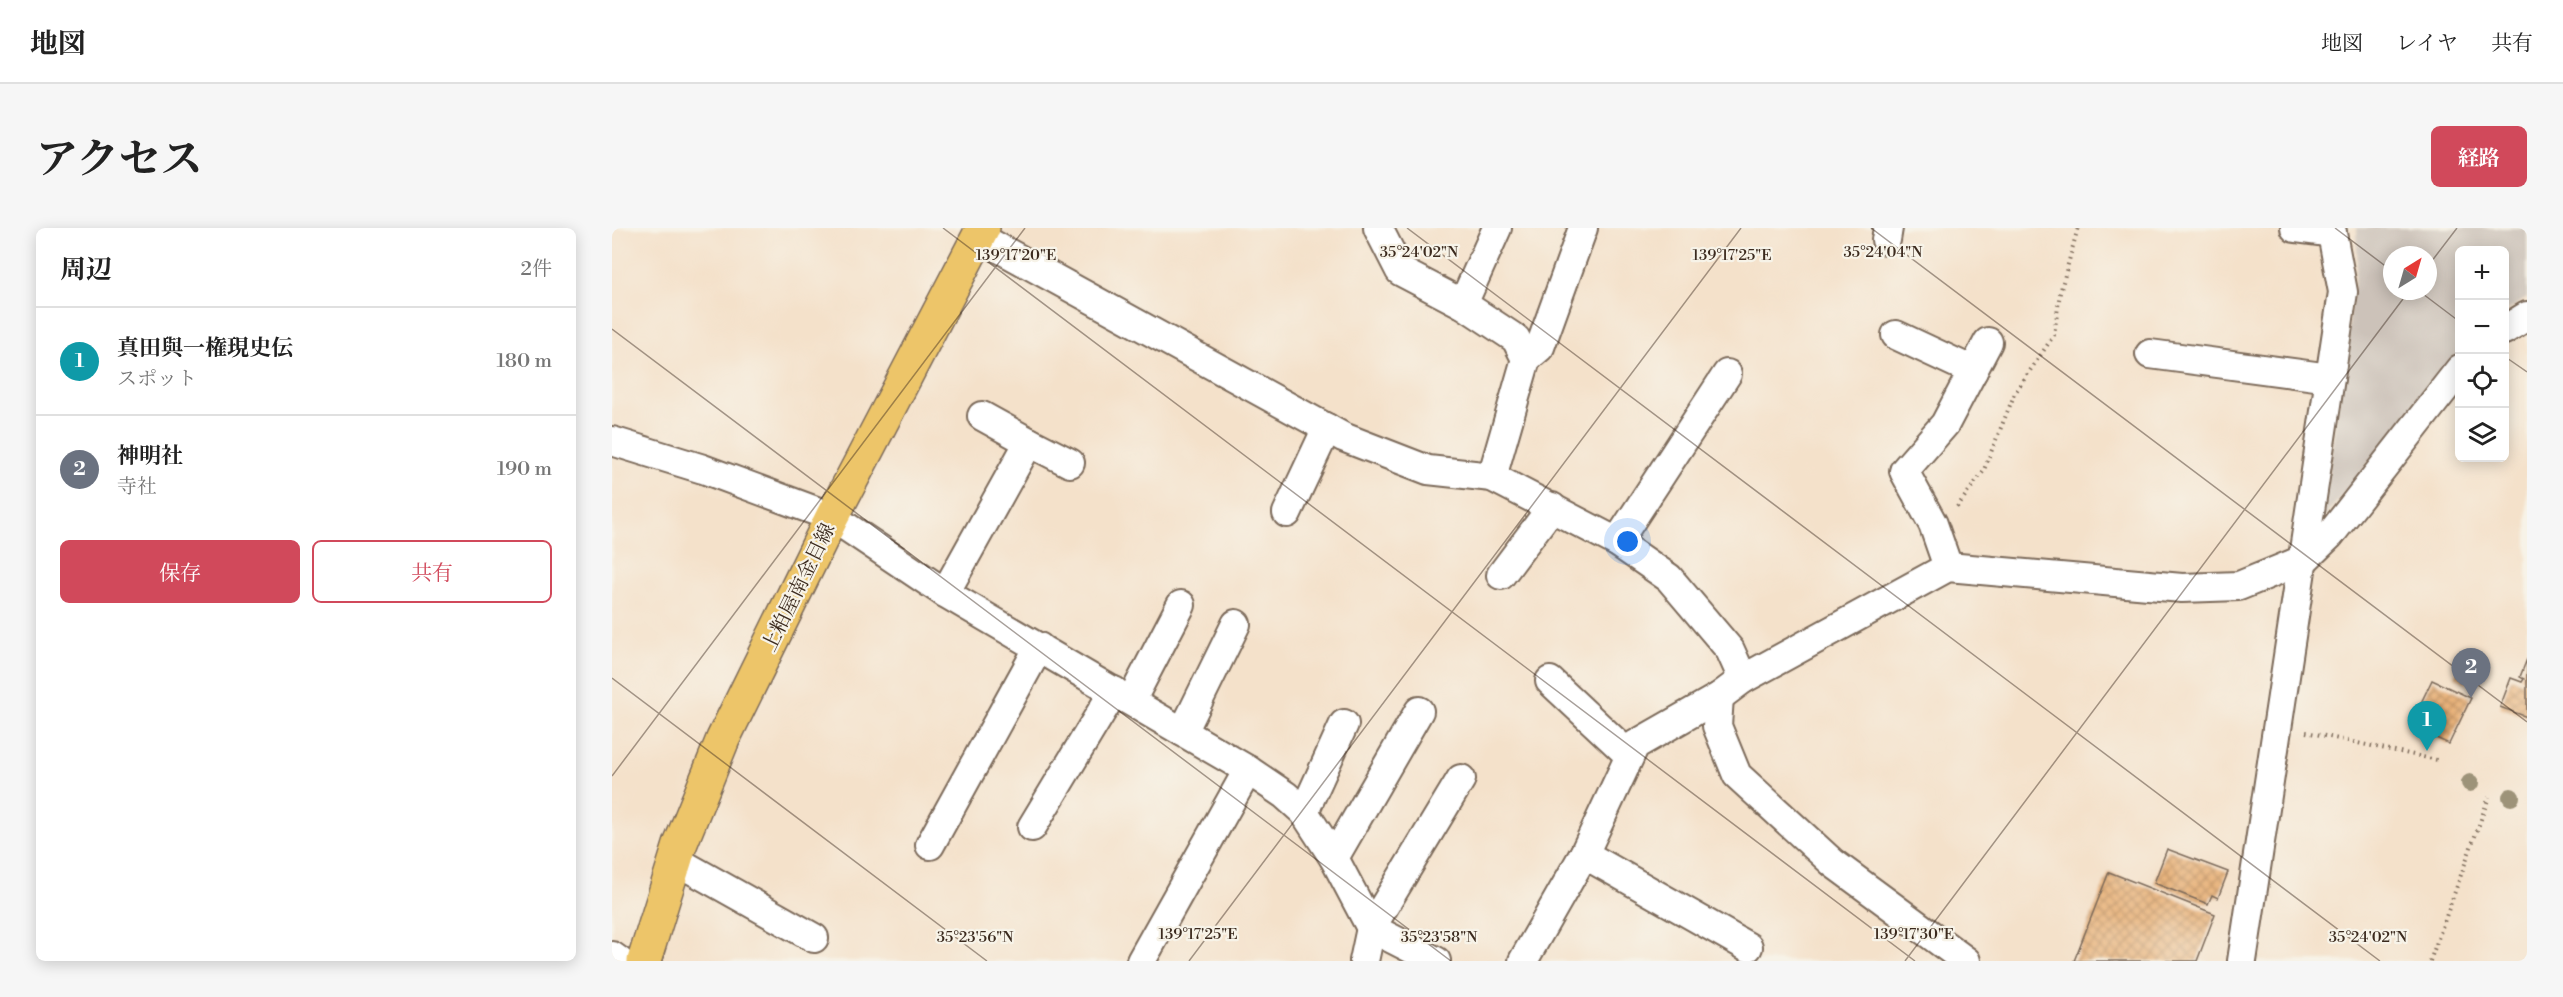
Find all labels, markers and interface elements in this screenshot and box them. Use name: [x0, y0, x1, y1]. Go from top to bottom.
text: 地図: [30, 27, 86, 62]
text: 地図: [2321, 31, 2363, 57]
text: レイヤ: [2396, 31, 2458, 57]
text: 共有: [2491, 31, 2533, 57]
button: 経路: [2431, 126, 2527, 187]
text: アクセス: [36, 134, 203, 187]
text: 35°24'02"N: [1380, 243, 1458, 262]
text: 35°24'04"N: [1844, 243, 1922, 262]
text: 139°17'20"E: [976, 246, 1056, 265]
text: 139°17'25"E: [1693, 246, 1772, 265]
north arrow: [2383, 246, 2437, 300]
map controls: [2455, 246, 2509, 462]
button: +: [2455, 246, 2509, 300]
text: 周辺: [60, 254, 112, 286]
text: 2件: [521, 257, 552, 282]
button: −: [2455, 300, 2509, 354]
text: 真田與一権現史伝: [117, 335, 293, 362]
text: 1: [75, 349, 84, 374]
text: 180 m: [497, 349, 552, 374]
button: locate: [2455, 354, 2509, 408]
text: スポット: [117, 367, 197, 392]
button: layers: [2455, 408, 2509, 462]
text: 神明社: [117, 443, 183, 470]
text: 2: [73, 457, 86, 482]
text: 190 m: [497, 457, 552, 482]
text: 寺社: [117, 475, 157, 500]
street label: 上粕屋南金目線: [757, 519, 841, 656]
your location: [1613, 527, 1642, 556]
button: 保存: [60, 540, 300, 603]
button: 共有: [312, 540, 552, 603]
pin: 2: [2452, 648, 2490, 698]
pin: 1: [2408, 702, 2446, 751]
text: 139°17'25"E: [1159, 925, 1238, 944]
text: 139°17'30"E: [1874, 925, 1954, 944]
text: 35°23'56"N: [937, 928, 1013, 947]
text: 35°23'58"N: [1401, 928, 1477, 947]
text: 35°24'02"N: [2329, 928, 2407, 947]

